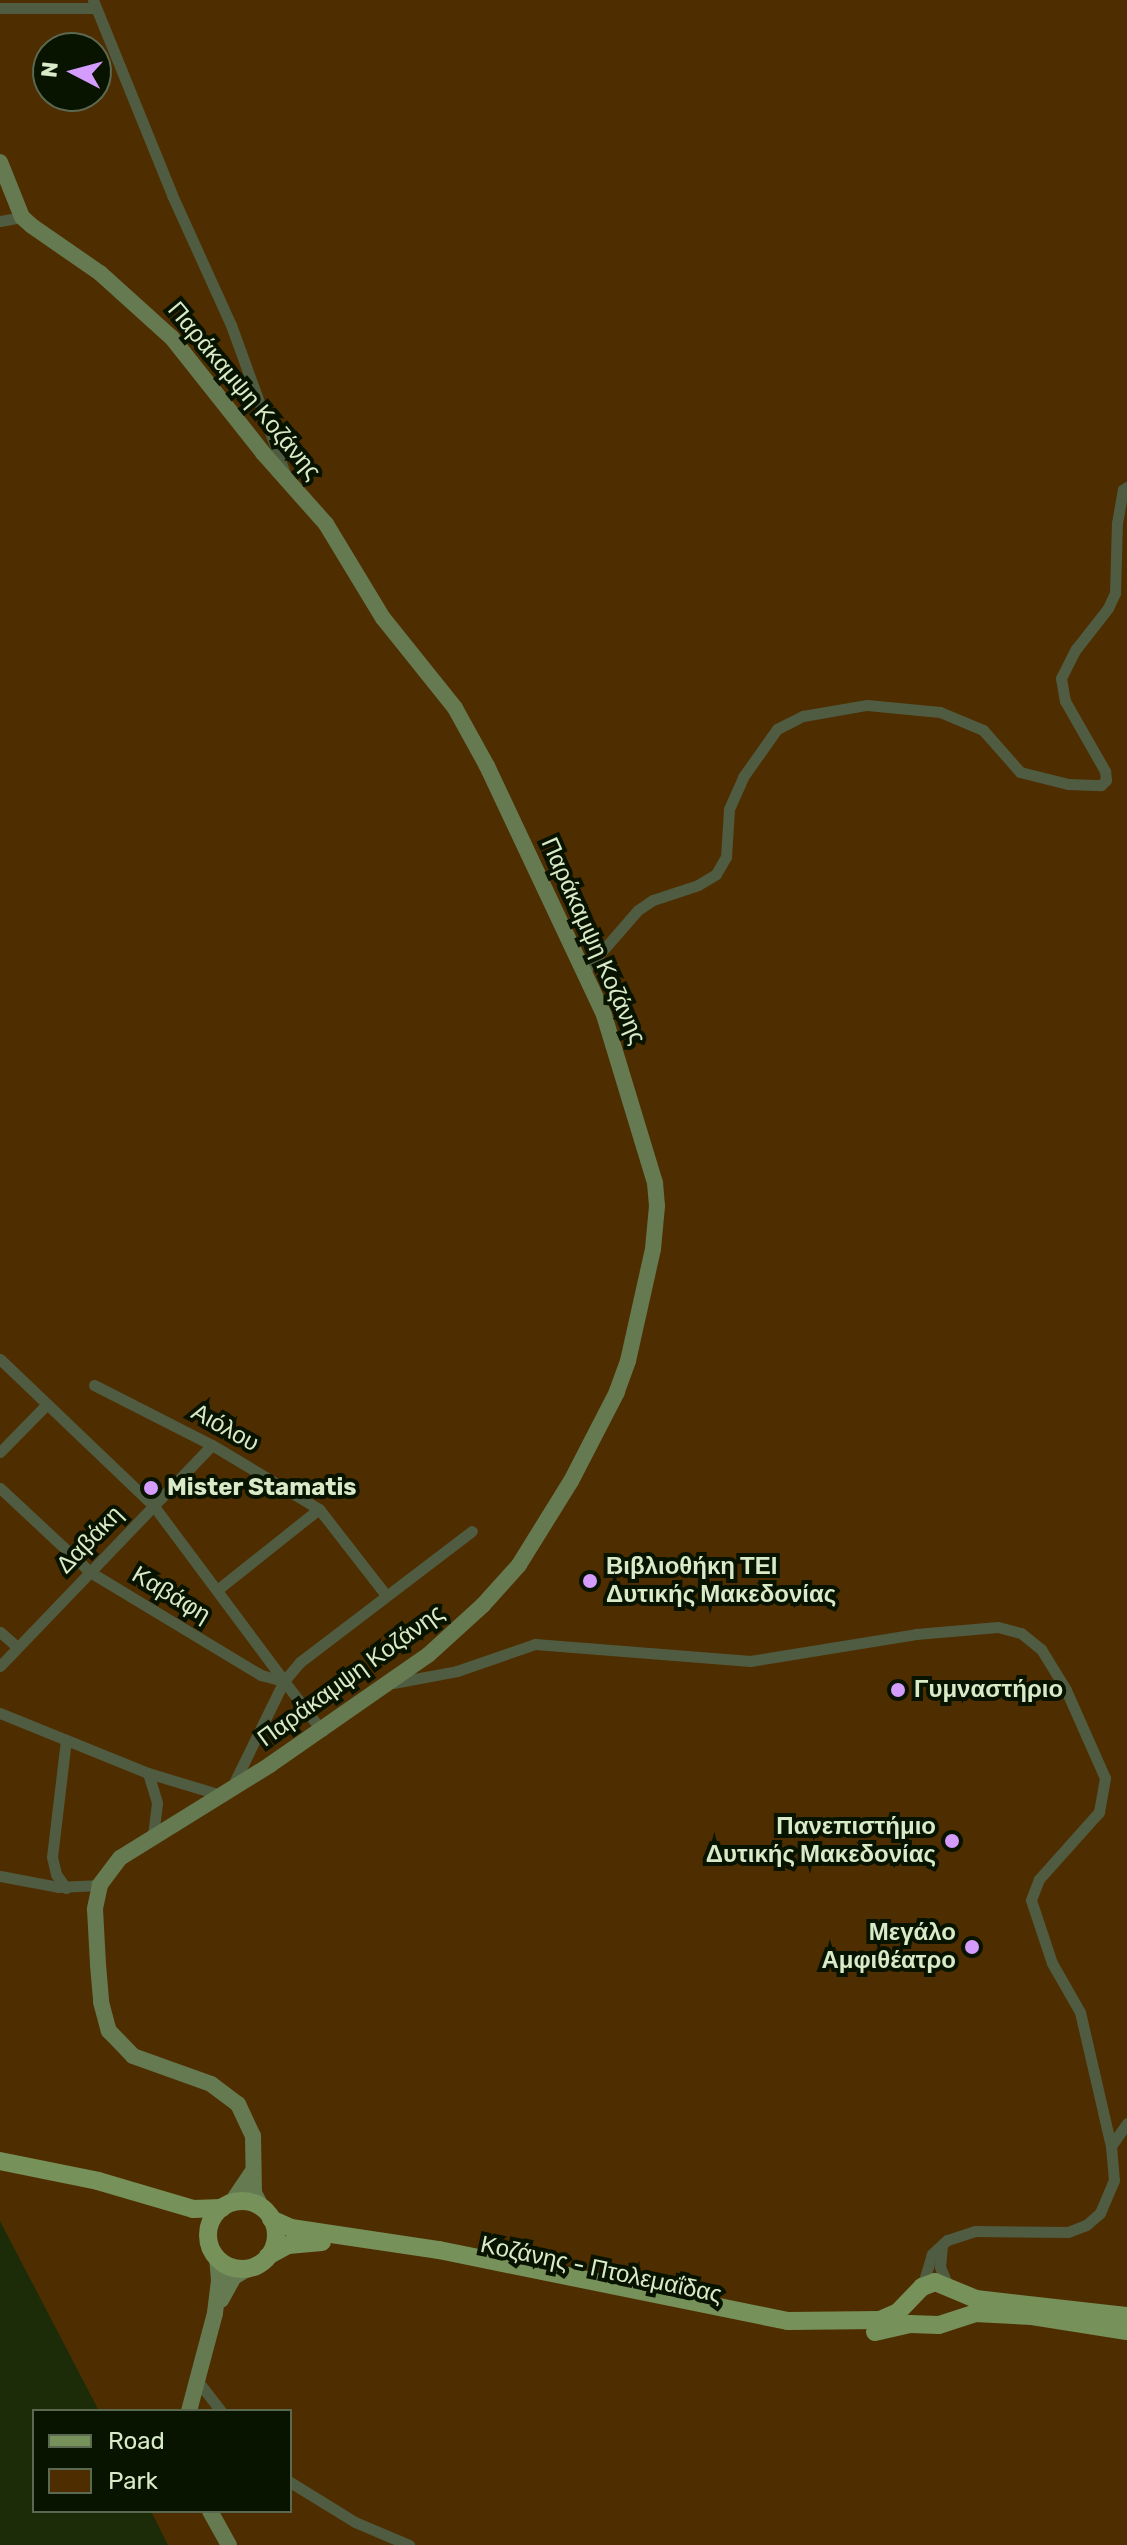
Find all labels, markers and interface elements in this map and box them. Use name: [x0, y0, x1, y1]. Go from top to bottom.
north arrow: [32, 32, 112, 112]
text: N: [35, 60, 64, 79]
street label: Παράκαμψη Κοζάνης: [161, 296, 327, 486]
street label: Παράκαμψη Κοζάνης: [534, 833, 652, 1049]
street label: Αιόλου: [186, 1398, 264, 1458]
place label: Mister Stamatis: [167, 1474, 357, 1502]
marker: Mister Stamatis: [142, 1479, 160, 1497]
street label: Δαβάκη: [51, 1500, 129, 1580]
place label: Βιβλιοθήκη ΤΕΙ Δυτικής Μακεδονίας: [606, 1553, 836, 1609]
street label: Καβάφη: [127, 1560, 215, 1630]
marker: Βιβλιοθήκη ΤΕΙ Δυτικής Μακεδονίας: [581, 1572, 599, 1590]
street label: Παράκαμψη Κοζάνης: [252, 1599, 450, 1753]
place label: Γυμναστήριο: [914, 1676, 1063, 1704]
marker: Γυμναστήριο: [889, 1681, 907, 1699]
place label: Πανεπιστήμιο Δυτικής Μακεδονίας: [706, 1813, 936, 1869]
marker: Πανεπιστήμιο Δυτικής Μακεδονίας: [943, 1832, 961, 1850]
place label: Μεγάλο Αμφιθέατρο: [821, 1919, 956, 1975]
marker: Μεγάλο Αμφιθέατρο: [963, 1938, 981, 1956]
street label: Κοζάνης - Πτολεμαΐδας: [478, 2230, 724, 2310]
legend: [32, 2409, 292, 2513]
text: Road: [108, 2427, 165, 2455]
text: Park: [108, 2467, 158, 2495]

